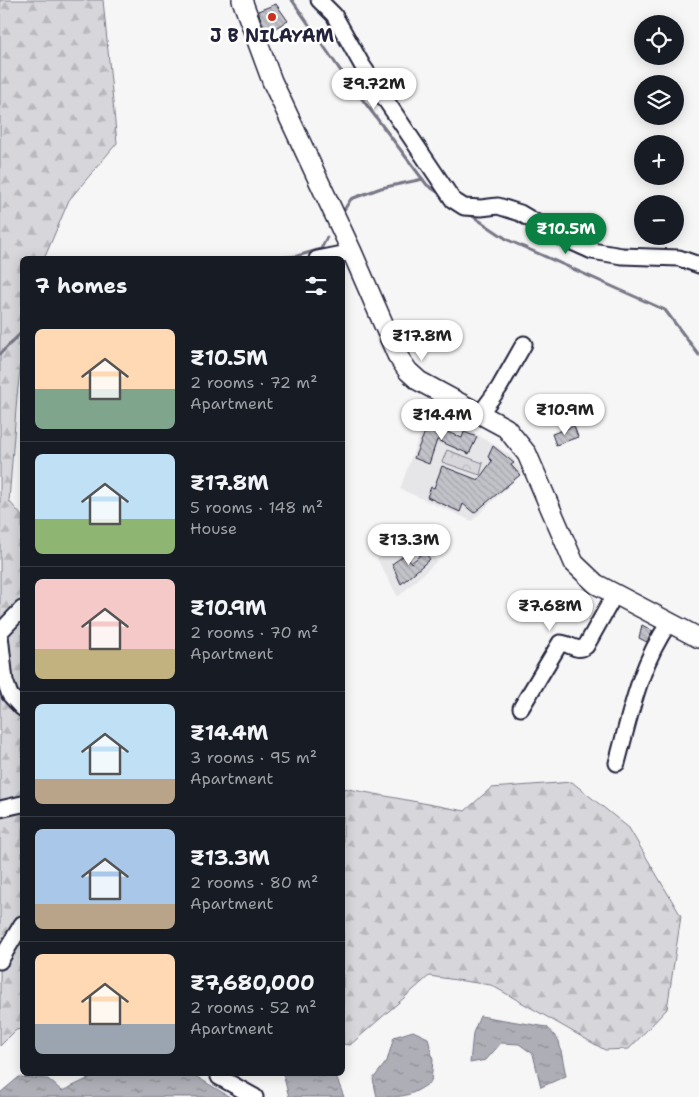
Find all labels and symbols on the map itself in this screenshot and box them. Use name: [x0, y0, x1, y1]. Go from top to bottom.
marker: J B NILAYAM: [266, 11, 278, 23]
place label: J B NILAYAM: [210, 24, 335, 48]
pin: ₹9.72M: [333, 68, 415, 110]
pin: ₹10.5M: [525, 212, 607, 255]
pin: ₹17.8M: [381, 320, 463, 362]
pin: ₹10.9M: [524, 394, 606, 436]
pin: ₹14.4M: [401, 398, 483, 441]
pin: ₹13.3M: [368, 524, 450, 566]
pin: ₹7.68M: [509, 590, 591, 632]

